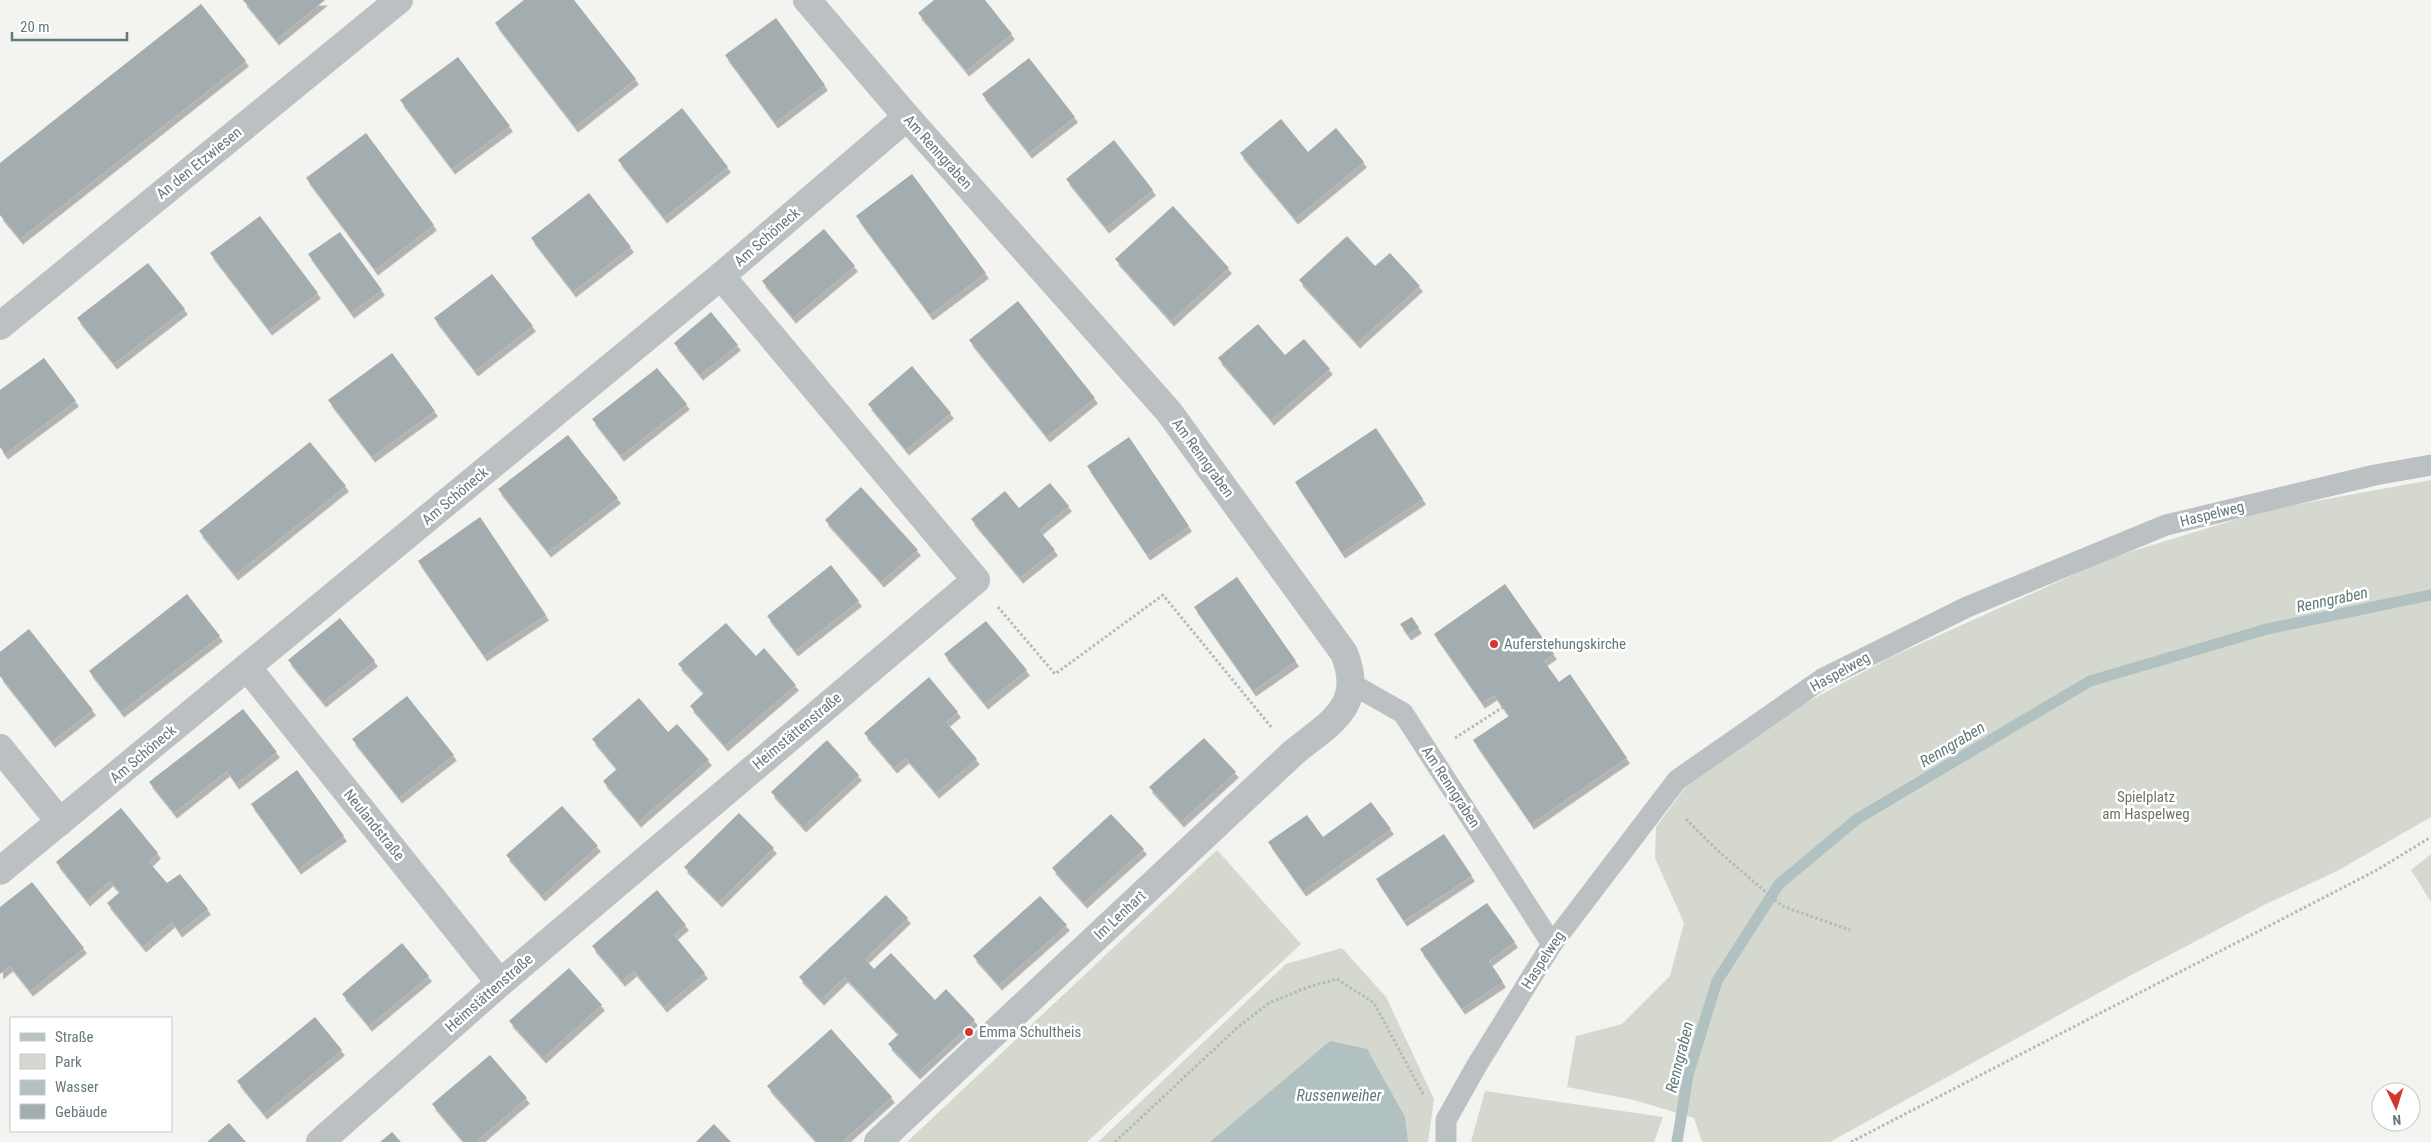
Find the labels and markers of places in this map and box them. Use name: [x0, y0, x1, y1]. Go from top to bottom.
place label: Auferstehungskirche: [1504, 635, 1626, 653]
marker: Auferstehungskirche: [1488, 638, 1500, 650]
place label: Emma Schultheis: [979, 1023, 1081, 1041]
marker: Emma Schultheis: [963, 1026, 975, 1038]

